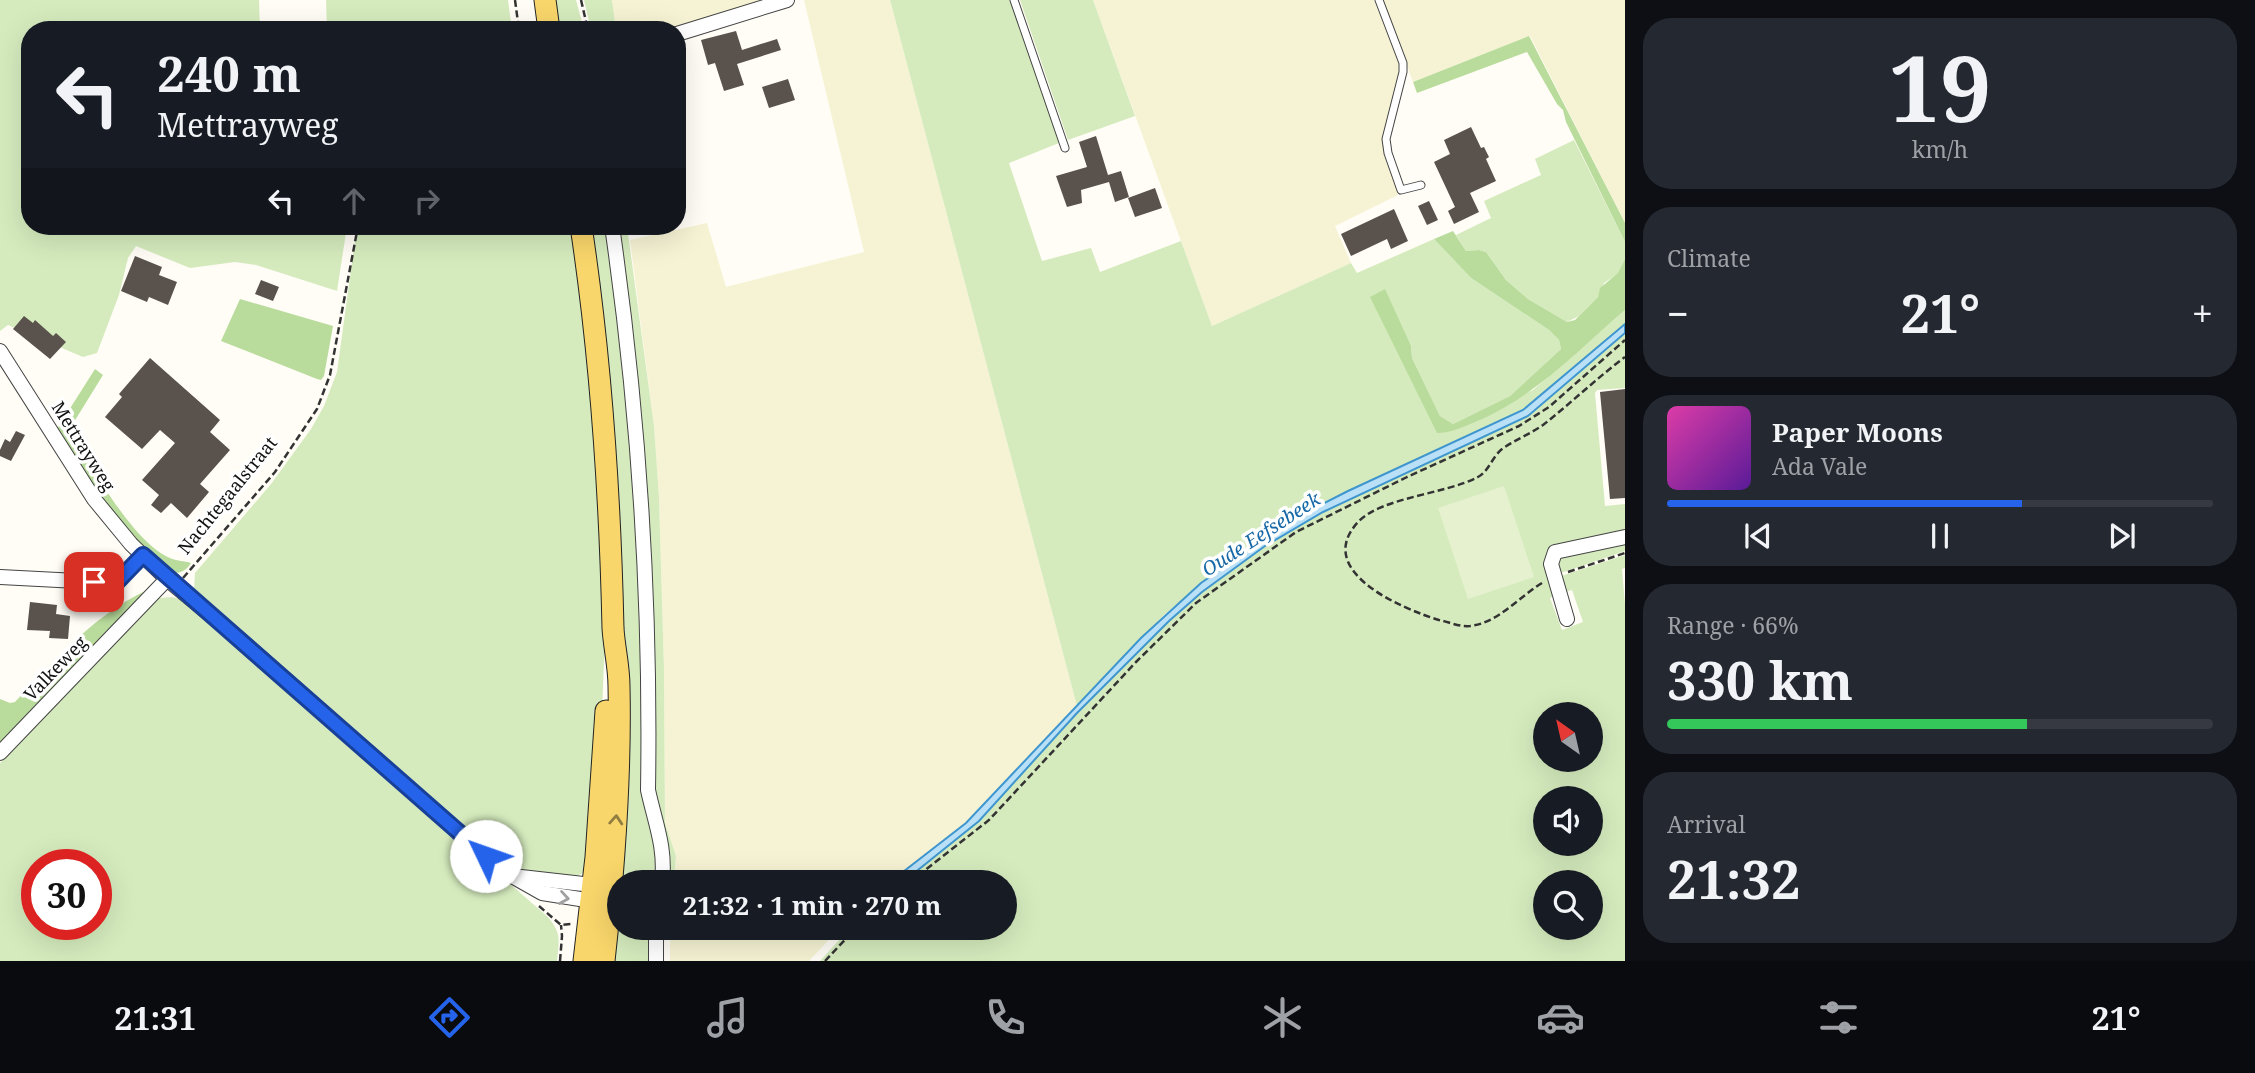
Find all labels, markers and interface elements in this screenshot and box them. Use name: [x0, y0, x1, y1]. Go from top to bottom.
text: 19: [1889, 25, 1991, 149]
text: 240 m: [157, 40, 301, 106]
icon: left: [42, 49, 133, 140]
text: Mettrayweg: [157, 103, 338, 146]
text: km/h: [1912, 133, 1968, 165]
icon: left: [262, 182, 300, 220]
icon: ahead: [335, 182, 373, 220]
icon: right: [408, 182, 446, 220]
text: Climate: [1667, 242, 1751, 274]
text: 21°: [1901, 277, 1980, 348]
text: −: [1667, 287, 1689, 339]
text: +: [2192, 287, 2213, 339]
street label: Mettrayweg: [47, 396, 121, 496]
text: Paper Moons: [1772, 414, 1943, 450]
street label: Nachtegaalstraat: [172, 431, 282, 559]
text: Ada Vale: [1772, 450, 1867, 482]
water label: Oude Eefsebeek: [1197, 485, 1326, 582]
icon: previous: [1739, 517, 1777, 555]
icon: pause: [1921, 517, 1959, 555]
icon: next: [2103, 517, 2141, 555]
pin: [64, 552, 124, 612]
icon: arrive: [75, 563, 113, 601]
text: Range · 66%: [1667, 609, 1799, 641]
street label: Valkeweg: [18, 630, 92, 706]
text: 330 km: [1667, 644, 1853, 715]
north arrow: [1533, 702, 1603, 772]
map controls: [1533, 702, 1603, 940]
button: sound: [1533, 786, 1603, 856]
text: Arrival: [1667, 808, 1746, 840]
one-way arrow: [608, 814, 623, 825]
position arrow: [449, 819, 523, 893]
text: 21:32: [1667, 843, 1800, 914]
speed limit sign: 30: [21, 849, 112, 940]
button: search: [1533, 870, 1603, 940]
text: 21:32 · 1 min · 270 m: [682, 887, 942, 923]
one-way arrow: [558, 890, 569, 905]
icon: directions: [425, 993, 474, 1042]
icon: music: [703, 993, 752, 1042]
icon: phone: [981, 993, 1030, 1042]
icon: climate: [1258, 993, 1307, 1042]
icon: car: [1536, 993, 1585, 1042]
icon: filters: [1814, 993, 1863, 1042]
text: 21:31: [114, 996, 196, 1039]
text: 21°: [2092, 996, 2141, 1039]

